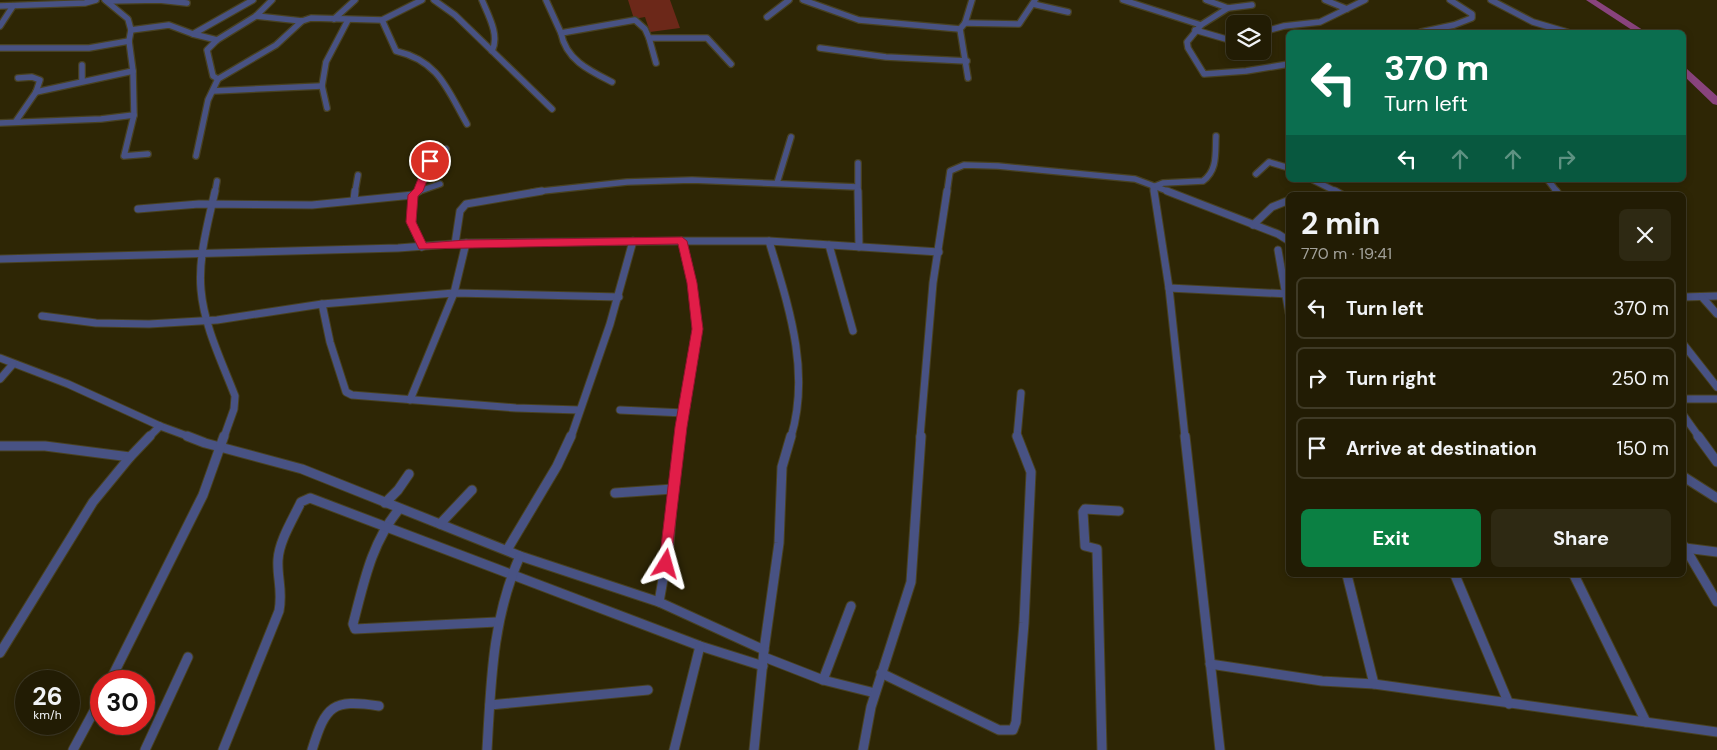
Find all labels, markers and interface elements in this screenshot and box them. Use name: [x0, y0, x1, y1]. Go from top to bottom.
map controls: [1226, 15, 1271, 60]
button: layers: [1226, 15, 1271, 60]
text: 370 m: [1384, 45, 1489, 91]
icon: left: [1301, 50, 1366, 115]
text: Turn left: [1384, 89, 1468, 118]
pin: [409, 140, 451, 182]
icon: left: [1393, 145, 1421, 173]
icon: ahead: [1446, 145, 1474, 173]
icon: ahead: [1499, 145, 1527, 173]
icon: right: [1552, 145, 1580, 173]
icon: arrive: [416, 147, 444, 175]
text: 2 min: [1301, 204, 1380, 243]
button: close: [1619, 209, 1671, 261]
text: 770 m · 19:41: [1301, 243, 1392, 264]
icon: left: [1303, 294, 1331, 322]
text: Turn left: [1346, 296, 1424, 321]
text: 370 m: [1613, 296, 1669, 321]
icon: right: [1303, 364, 1331, 392]
text: Turn right: [1346, 366, 1436, 391]
text: 250 m: [1611, 366, 1669, 391]
icon: arrive: [1303, 434, 1331, 462]
text: Arrive at destination: [1346, 436, 1537, 461]
text: 150 m: [1617, 436, 1669, 461]
button: Exit: [1301, 509, 1481, 567]
button: Share: [1491, 509, 1671, 567]
position arrow: [639, 537, 691, 589]
speed limit sign: 30: [90, 670, 155, 735]
text: 26: [32, 680, 63, 713]
text: km/h: [33, 707, 62, 723]

